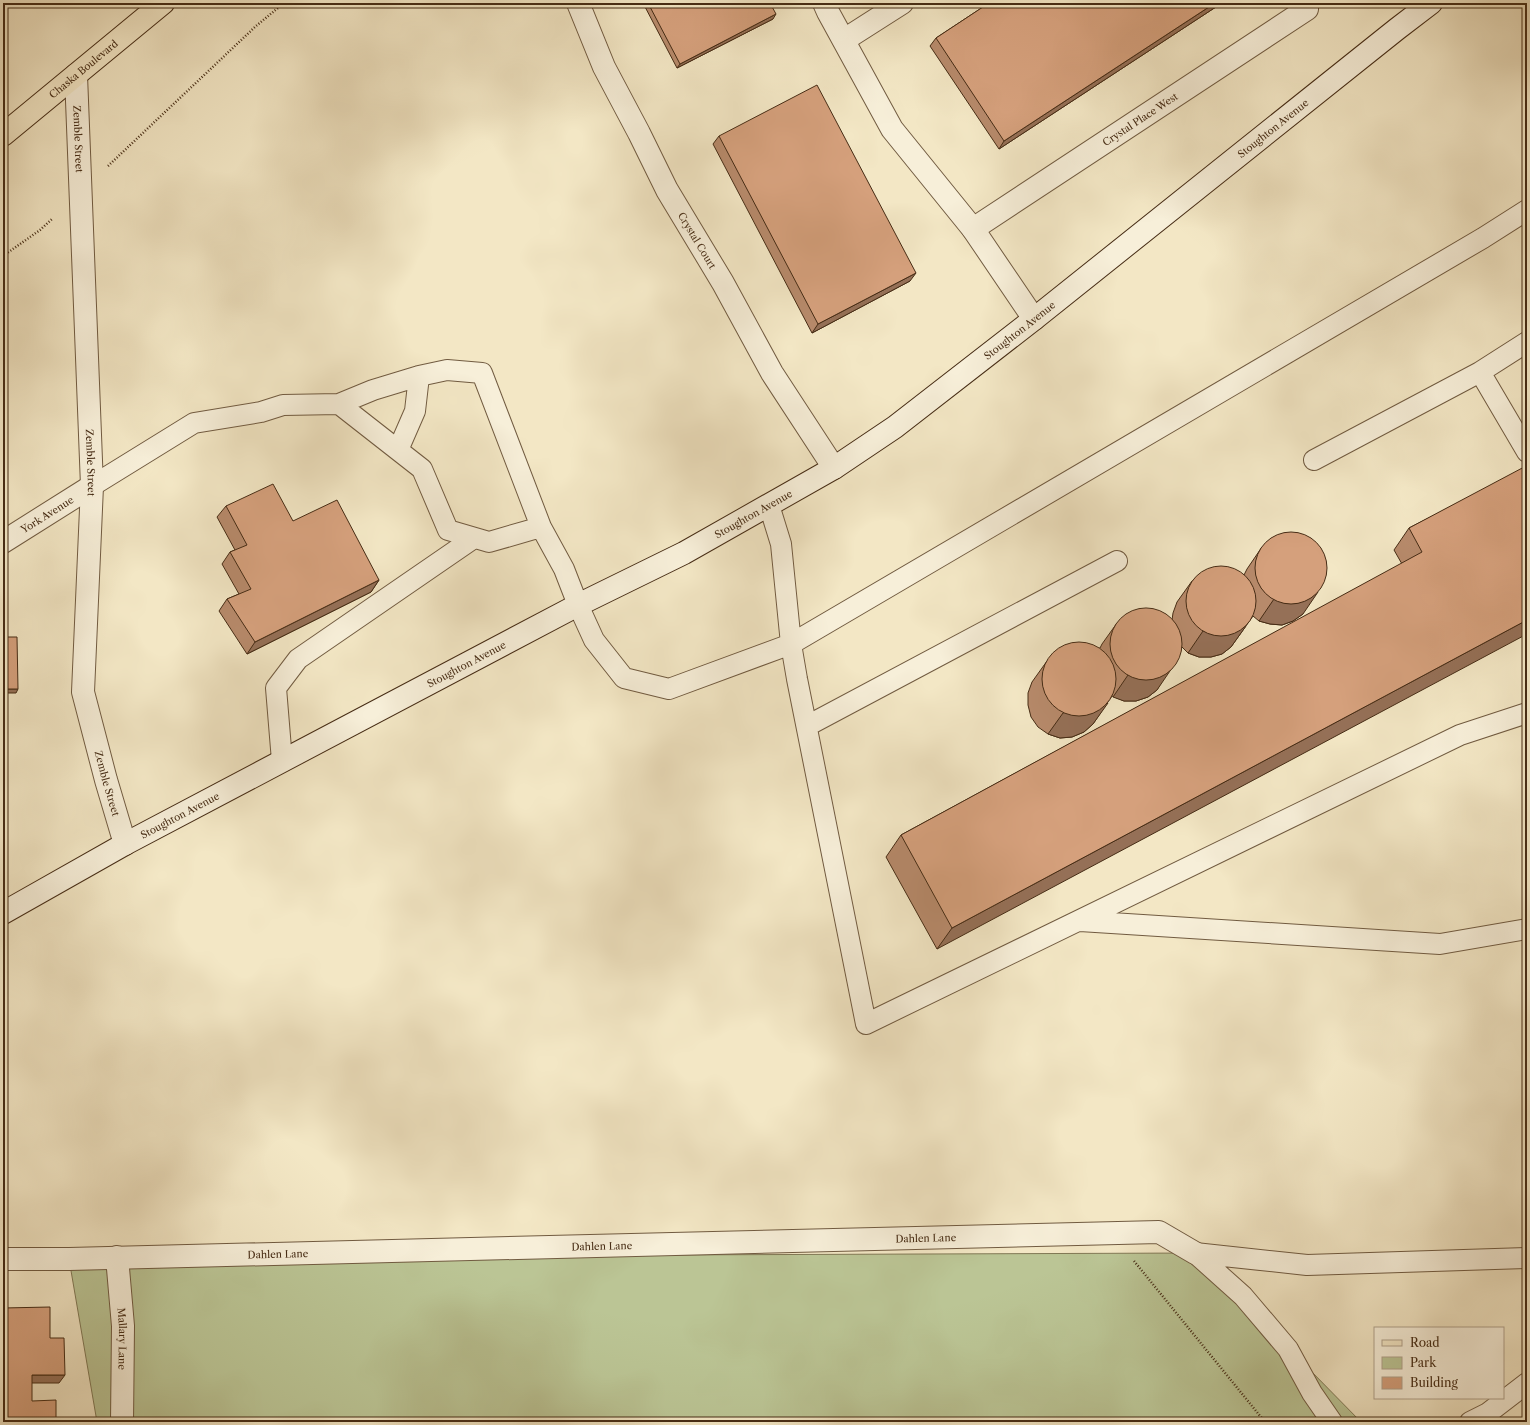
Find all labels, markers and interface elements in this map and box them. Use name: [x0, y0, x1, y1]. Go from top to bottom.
street label: Chaska Boulevard: [46, 37, 120, 101]
street label: Crystal Place West: [1100, 89, 1181, 149]
street label: Stoughton Avenue: [1235, 96, 1311, 161]
street label: Zemble Street: [71, 105, 86, 173]
street label: Crystal Court: [675, 210, 720, 271]
street label: Stoughton Avenue: [981, 298, 1058, 362]
street label: Zemble Street: [83, 429, 99, 497]
street label: Stoughton Avenue: [712, 486, 795, 541]
street label: York Avenue: [17, 493, 76, 536]
street label: Stoughton Avenue: [425, 638, 508, 690]
street label: Zemble Street: [92, 749, 123, 818]
street label: Stoughton Avenue: [138, 789, 222, 841]
street label: Dahlen Lane: [895, 1231, 957, 1245]
street label: Dahlen Lane: [571, 1239, 633, 1253]
street label: Dahlen Lane: [247, 1247, 309, 1261]
street label: Mallary Lane: [115, 1307, 130, 1370]
legend: [1374, 1327, 1504, 1399]
text: Road: [1410, 1335, 1440, 1350]
text: Park: [1410, 1355, 1437, 1370]
text: Building: [1410, 1375, 1458, 1390]

